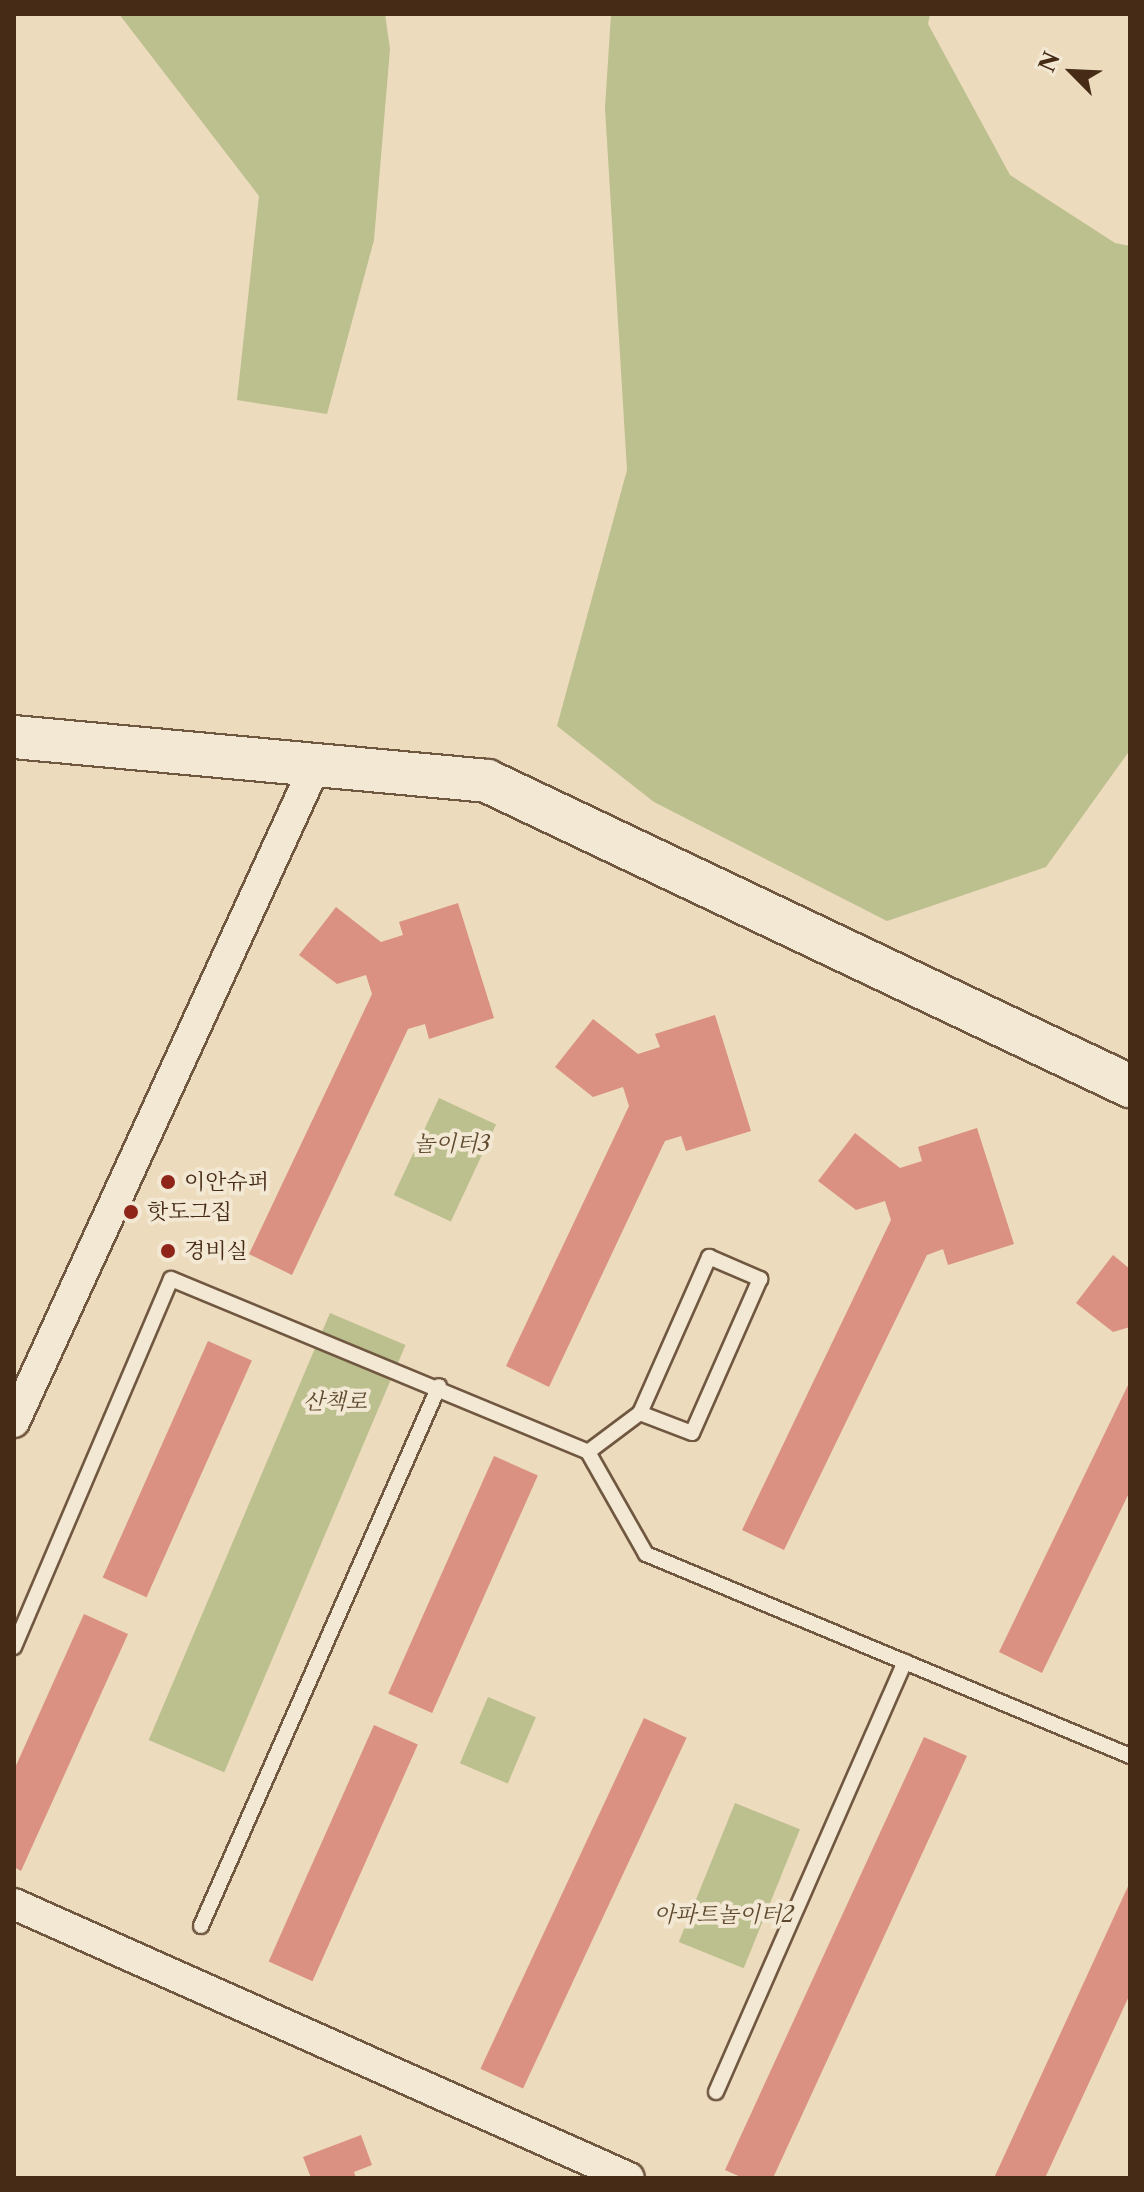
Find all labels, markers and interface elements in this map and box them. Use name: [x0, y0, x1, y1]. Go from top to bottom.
north arrow: [1032, 32, 1112, 112]
text: N: [1033, 48, 1066, 76]
park label: 놀이터3: [414, 1131, 490, 1157]
place label: 이안슈퍼: [184, 1169, 269, 1195]
marker: 이안슈퍼: [159, 1173, 177, 1191]
place label: 핫도그집: [147, 1199, 232, 1225]
marker: 핫도그집: [122, 1203, 140, 1221]
place label: 경비실: [184, 1238, 248, 1264]
marker: 경비실: [159, 1242, 177, 1260]
park label: 산책로: [303, 1389, 367, 1415]
park label: 아파트놀이터2: [654, 1902, 794, 1928]

